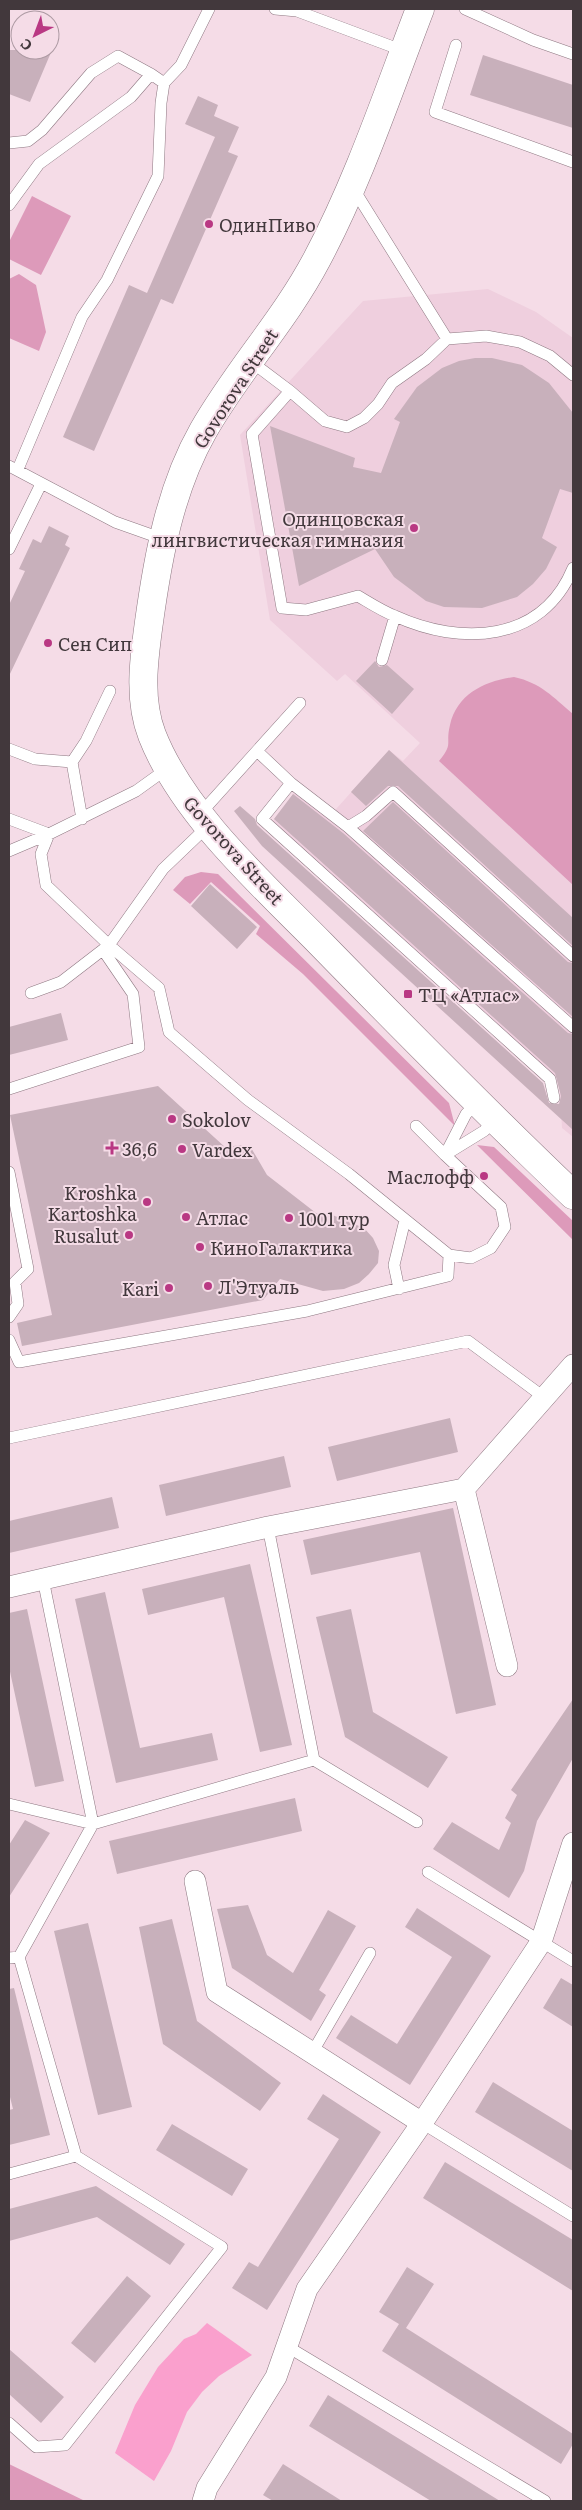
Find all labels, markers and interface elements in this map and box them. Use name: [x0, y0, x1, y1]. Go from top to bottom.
north arrow: [10, 10, 60, 60]
text: С: [15, 35, 36, 56]
place label: ОдинПиво: [219, 211, 316, 238]
marker: ОдинПиво: [203, 218, 215, 230]
street label: Govorova Street: [186, 322, 284, 453]
place label: Одинцовская лингвистическая гимназия: [151, 505, 404, 553]
marker: Одинцовская лингвистическая гимназия: [408, 522, 420, 534]
place label: Сен Сип: [58, 630, 132, 657]
marker: Сен Сип: [42, 637, 54, 649]
street label: Govorova Street: [178, 790, 291, 911]
place label: ТЦ «Атлас»: [418, 981, 520, 1008]
marker: ТЦ «Атлас»: [402, 988, 414, 1000]
place label: Sokolov: [182, 1106, 251, 1133]
marker: Sokolov: [166, 1113, 178, 1125]
place label: 36,6: [122, 1135, 157, 1162]
place label: Vardex: [192, 1136, 253, 1163]
marker: 36,6: [106, 1142, 118, 1154]
marker: Vardex: [176, 1143, 188, 1155]
place label: Маслофф: [386, 1163, 474, 1190]
marker: Маслофф: [478, 1170, 490, 1182]
place label: Kroshka Kartoshka: [47, 1179, 137, 1227]
marker: Kroshka Kartoshka: [141, 1196, 153, 1208]
place label: Атлас: [196, 1204, 248, 1231]
place label: 1001 тур: [299, 1205, 370, 1232]
marker: Атлас: [180, 1211, 192, 1223]
marker: 1001 тур: [283, 1212, 295, 1224]
place label: Rusalut: [54, 1222, 120, 1249]
marker: Rusalut: [123, 1229, 135, 1241]
place label: КиноГалактика: [210, 1234, 353, 1261]
marker: КиноГалактика: [194, 1241, 206, 1253]
place label: Л'Этуаль: [218, 1273, 299, 1300]
place label: Kari: [122, 1275, 159, 1302]
marker: Л'Этуаль: [202, 1280, 214, 1292]
marker: Kari: [163, 1282, 175, 1294]

